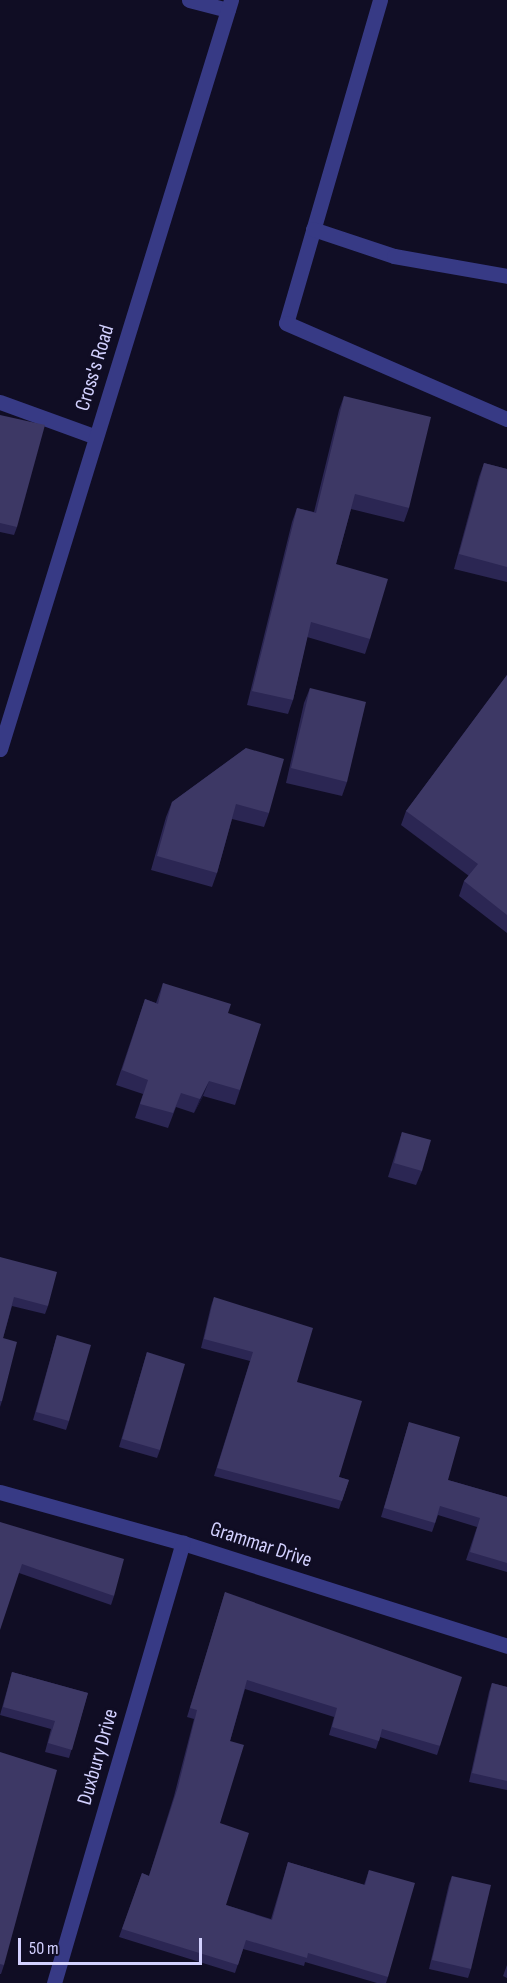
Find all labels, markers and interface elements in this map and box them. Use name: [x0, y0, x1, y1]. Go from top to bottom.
street label: Cross's Road: [70, 322, 120, 414]
street label: Grammar Drive: [207, 1517, 315, 1573]
street label: Duxbury Drive: [72, 1706, 124, 1808]
scale bar: [21, 1926, 206, 1964]
text: 50 m: [29, 1938, 59, 1959]

